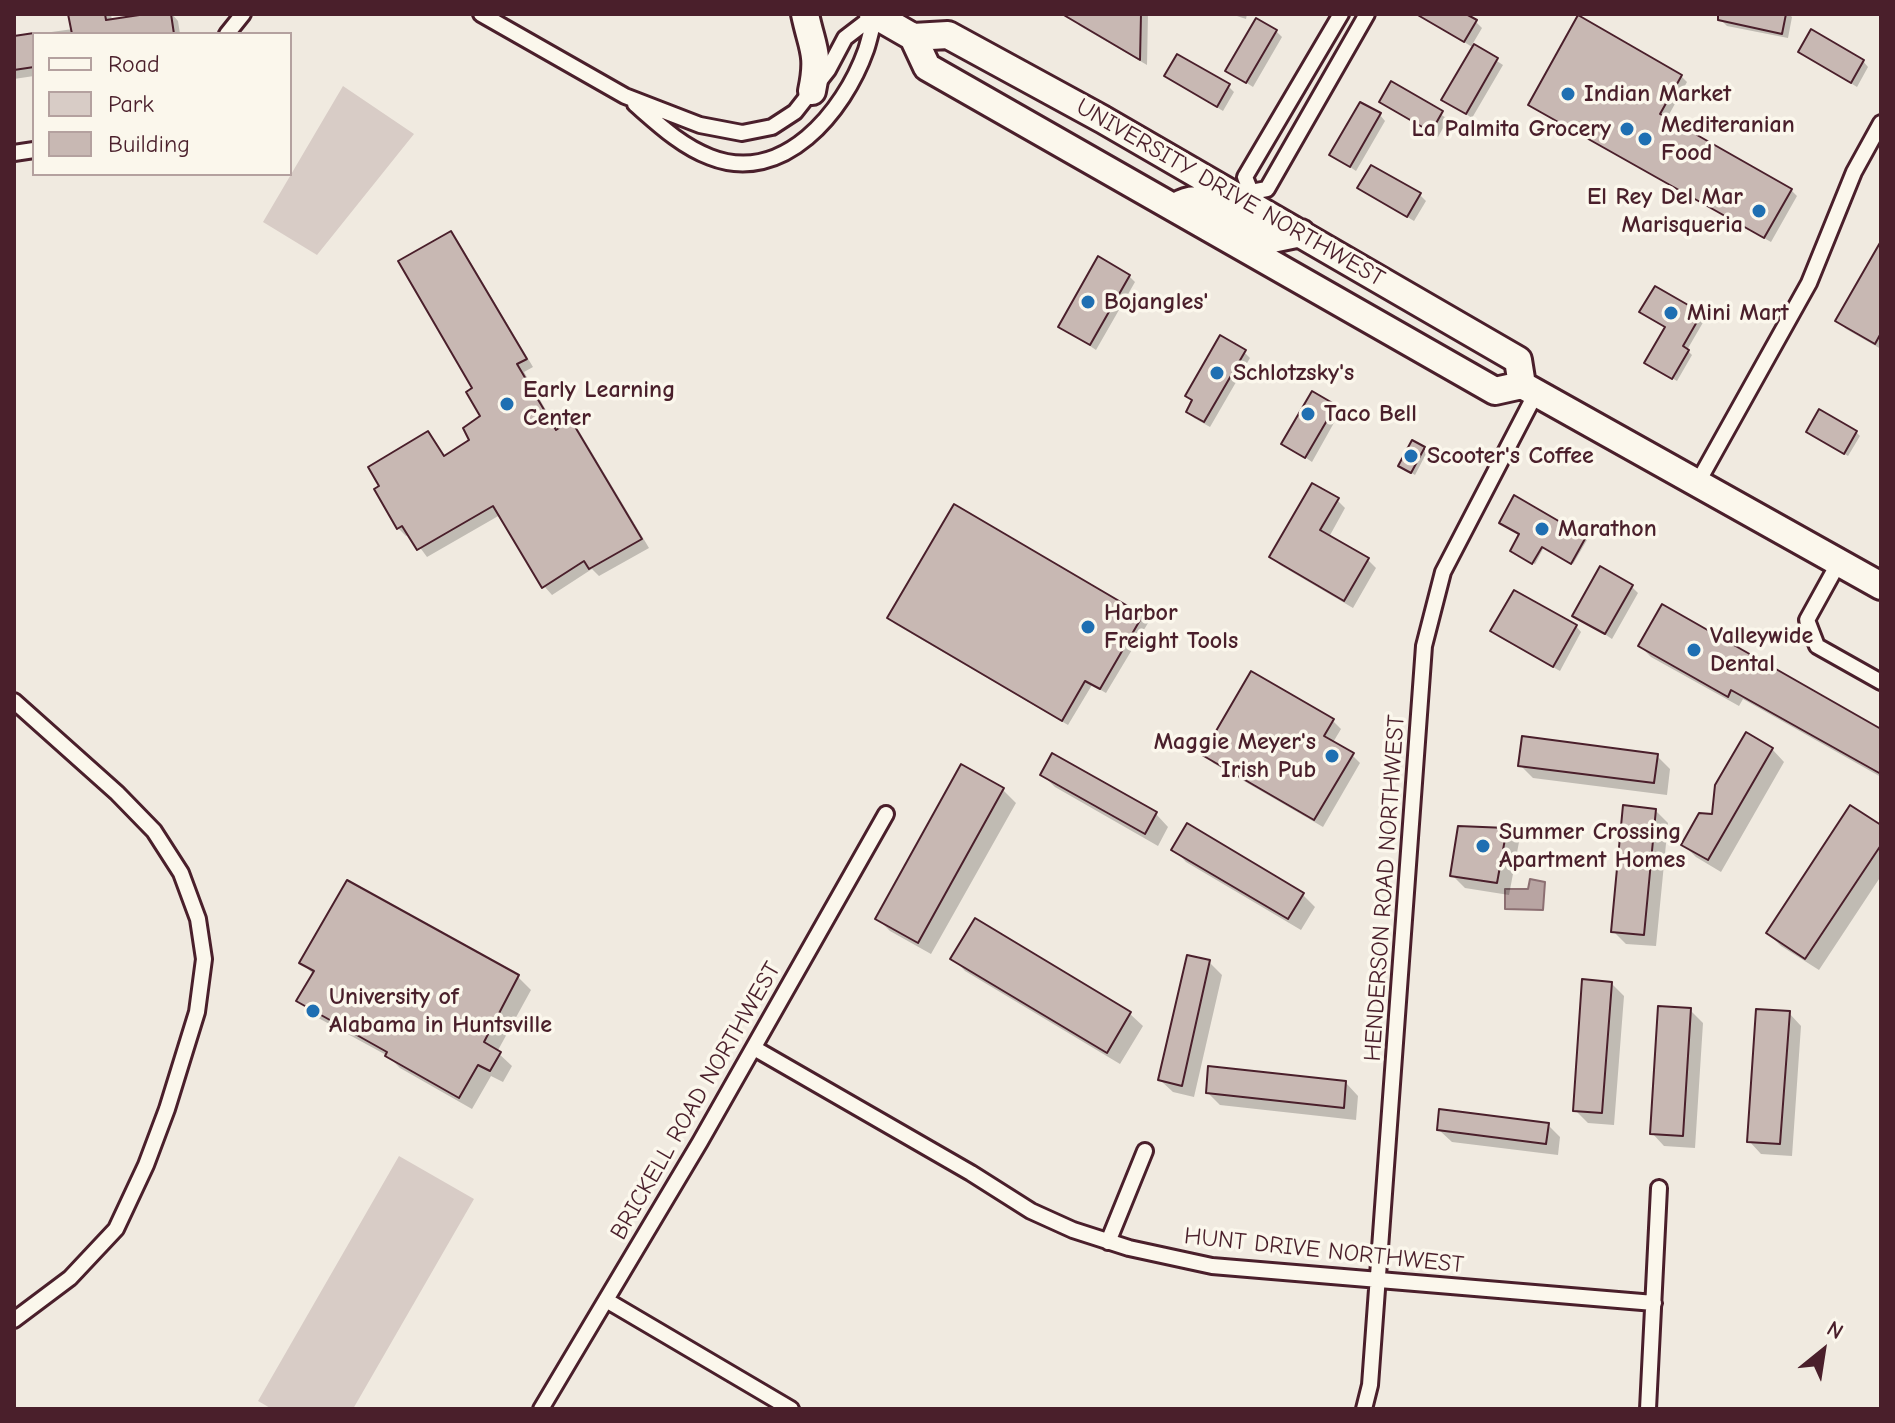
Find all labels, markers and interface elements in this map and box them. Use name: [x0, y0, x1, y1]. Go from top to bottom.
legend: [32, 32, 292, 176]
text: Road: [108, 50, 160, 78]
place label: Indian Market: [1584, 80, 1731, 108]
marker: Indian Market: [1559, 85, 1577, 103]
text: Park: [108, 90, 154, 118]
street label: UNIVERSITY DRIVE NORTHWEST: [1071, 93, 1389, 293]
place label: Mediteranian Food: [1661, 111, 1795, 167]
place label: La Palmita Grocery: [1411, 115, 1611, 143]
marker: La Palmita Grocery: [1618, 120, 1636, 138]
text: Building: [108, 130, 190, 158]
marker: Mediteranian Food: [1636, 130, 1654, 148]
place label: El Rey Del Mar Marisqueria: [1587, 183, 1743, 239]
marker: El Rey Del Mar Marisqueria: [1750, 202, 1768, 220]
place label: Bojangles': [1104, 288, 1208, 316]
marker: Bojangles': [1079, 293, 1097, 311]
place label: Mini Mart: [1687, 299, 1789, 327]
marker: Mini Mart: [1662, 304, 1680, 322]
place label: Schlotzsky's: [1233, 359, 1354, 387]
marker: Schlotzsky's: [1208, 364, 1226, 382]
place label: Early Learning Center: [523, 376, 675, 432]
marker: Early Learning Center: [498, 395, 516, 413]
place label: Taco Bell: [1324, 400, 1417, 428]
marker: Taco Bell: [1299, 405, 1317, 423]
place label: Scooter's Coffee: [1427, 442, 1594, 470]
marker: Scooter's Coffee: [1402, 447, 1420, 465]
place label: Marathon: [1558, 515, 1657, 543]
marker: Marathon: [1533, 520, 1551, 538]
place label: Harbor Freight Tools: [1104, 599, 1238, 655]
marker: Harbor Freight Tools: [1079, 618, 1097, 636]
place label: Valleywide Dental: [1710, 622, 1813, 678]
marker: Valleywide Dental: [1685, 641, 1703, 659]
street label: HENDERSON ROAD NORTHWEST: [1359, 714, 1411, 1062]
place label: Maggie Meyer's Irish Pub: [1154, 728, 1316, 784]
marker: Maggie Meyer's Irish Pub: [1323, 747, 1341, 765]
place label: Summer Crossing Apartment Homes: [1499, 818, 1685, 874]
marker: Summer Crossing Apartment Homes: [1474, 837, 1492, 855]
street label: BRICKELL ROAD NORTHWEST: [605, 957, 787, 1245]
place label: University of Alabama in Huntsville: [329, 983, 552, 1039]
marker: University of Alabama in Huntsville: [304, 1002, 322, 1020]
street label: HUNT DRIVE NORTHWEST: [1183, 1222, 1465, 1280]
north arrow: [1783, 1311, 1863, 1391]
text: N: [1822, 1315, 1848, 1345]

